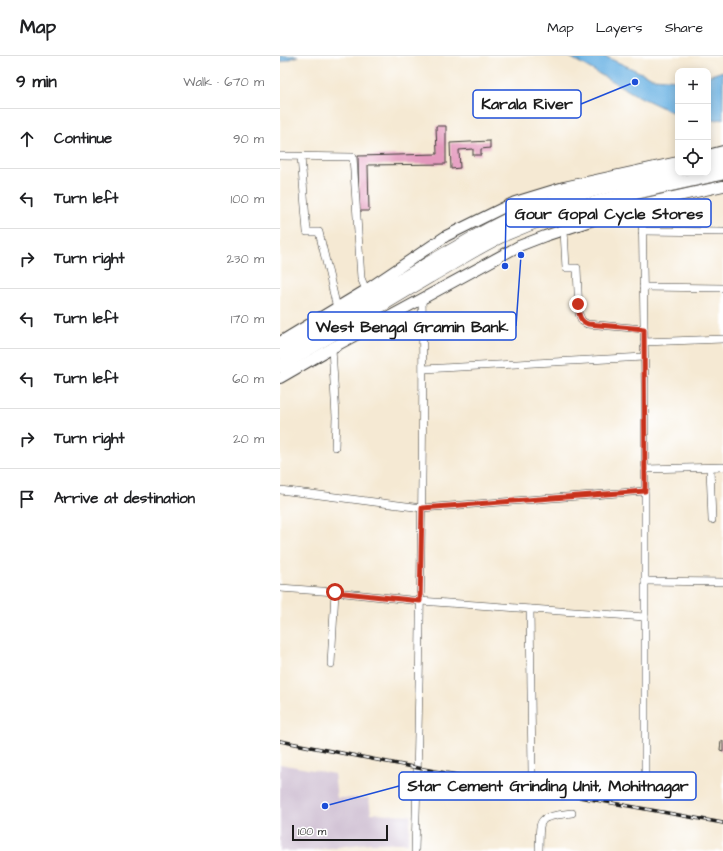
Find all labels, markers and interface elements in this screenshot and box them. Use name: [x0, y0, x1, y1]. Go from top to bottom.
text: Map: [20, 14, 56, 41]
text: Map: [547, 18, 574, 38]
text: Layers: [596, 18, 643, 38]
text: Share: [665, 18, 703, 38]
map controls: [675, 68, 711, 176]
button: +: [675, 68, 711, 104]
text: 9 min: [16, 70, 57, 94]
text: Walk · 670 m: [183, 73, 264, 91]
callout: Karala River: [473, 90, 581, 118]
text: Karala River: [481, 93, 573, 115]
button: −: [675, 104, 711, 140]
icon: ahead: [16, 128, 38, 150]
text: Continue: [54, 128, 112, 149]
text: 90 m: [233, 130, 264, 148]
button: locate: [675, 140, 711, 176]
icon: left: [16, 188, 38, 210]
text: Turn left: [54, 188, 118, 209]
text: 100 m: [231, 190, 264, 208]
callout: Gour Gopal Cycle Stores: [506, 199, 711, 227]
text: Gour Gopal Cycle Stores: [515, 203, 703, 226]
icon: right: [16, 248, 38, 270]
text: Turn right: [54, 248, 125, 269]
text: 230 m: [226, 250, 264, 268]
route end: [569, 295, 587, 313]
icon: left: [16, 308, 38, 330]
text: Turn left: [54, 308, 118, 329]
text: 170 m: [231, 310, 264, 328]
callout: West Bengal Gramin Bank: [308, 312, 516, 340]
text: West Bengal Gramin Bank: [315, 316, 508, 340]
icon: left: [16, 368, 38, 390]
text: Turn left: [54, 368, 118, 389]
text: 60 m: [232, 370, 264, 388]
icon: right: [16, 428, 38, 450]
text: Turn right: [54, 428, 125, 449]
text: 20 m: [233, 430, 264, 448]
icon: arrive: [16, 488, 38, 510]
text: Arrive at destination: [54, 488, 195, 509]
route start: [326, 583, 344, 601]
callout: Star Cement Grinding Unit, Mohitnagar: [399, 772, 696, 800]
text: Star Cement Grinding Unit, Mohitnagar: [406, 775, 689, 799]
scale bar: [292, 823, 388, 842]
text: 100 m: [298, 824, 326, 839]

